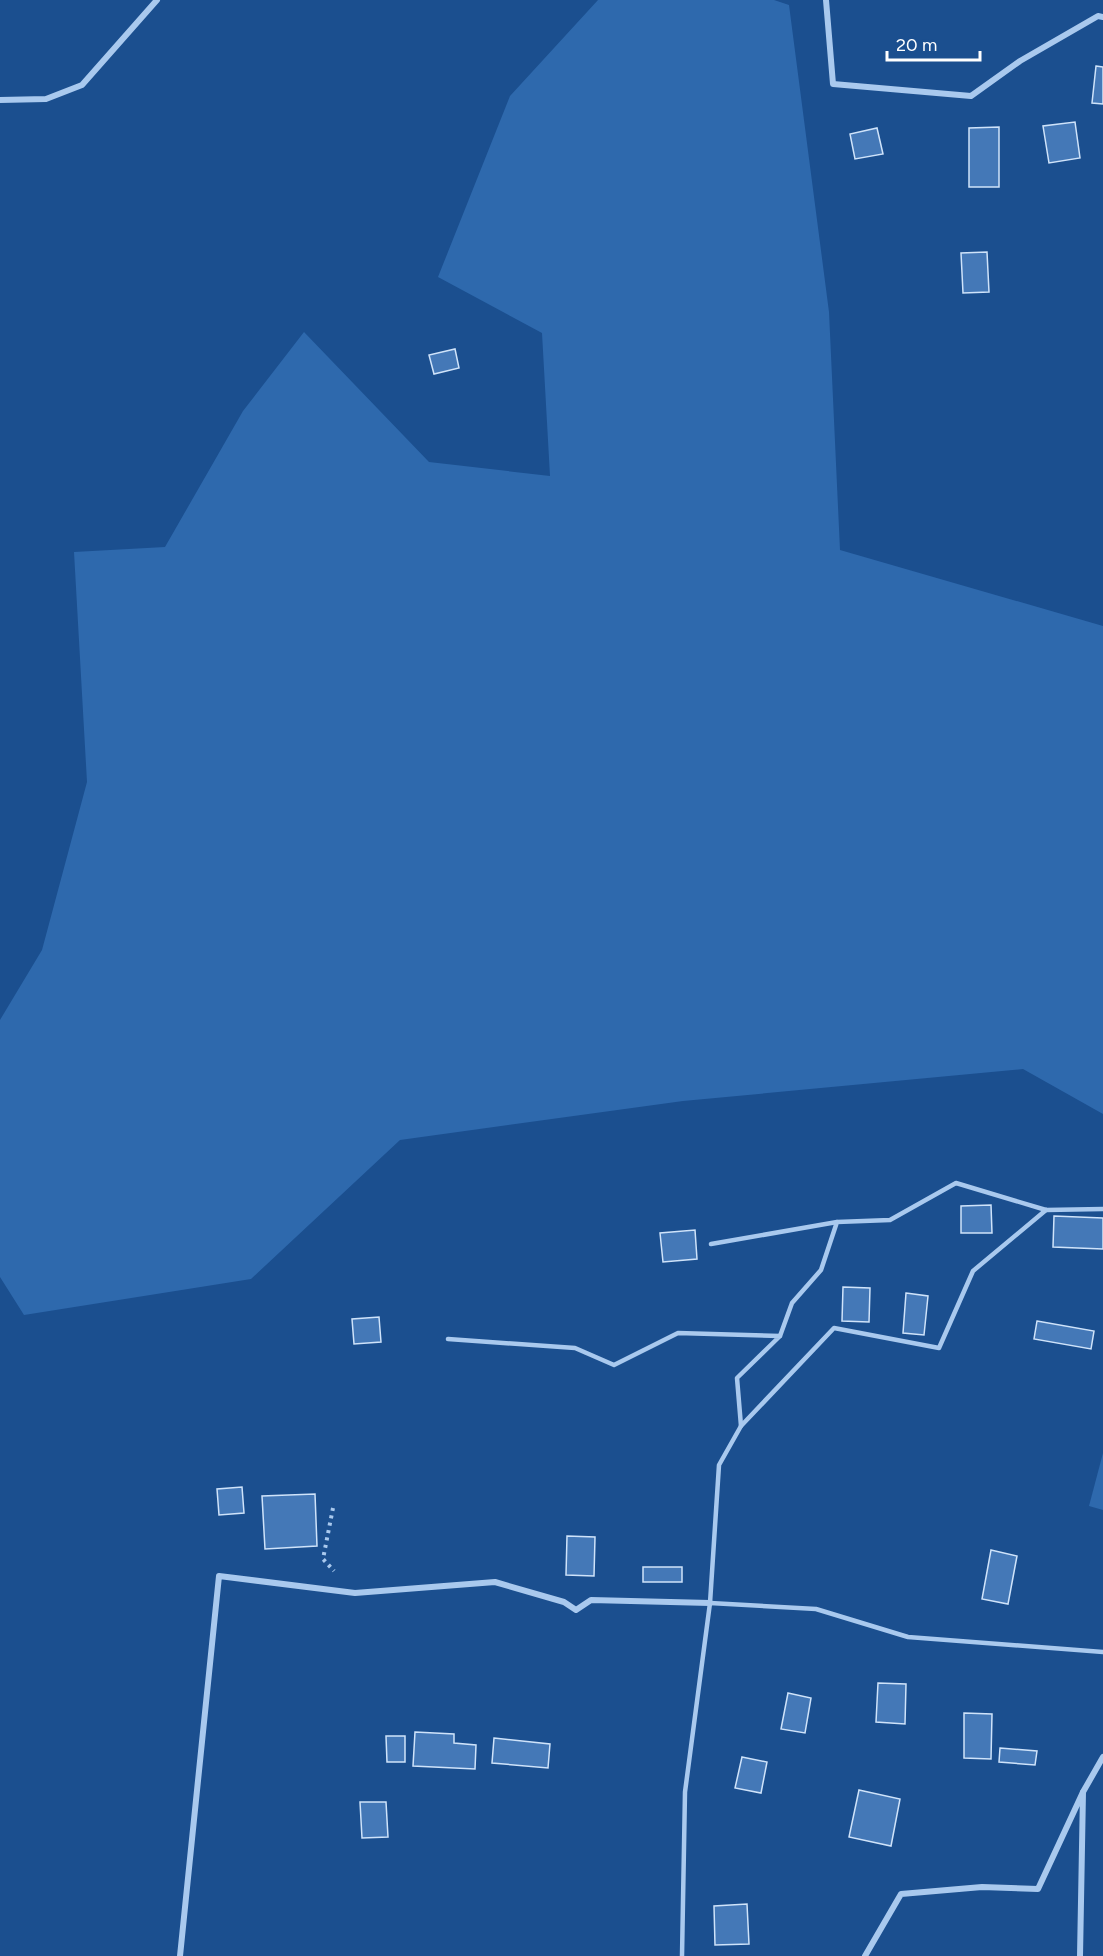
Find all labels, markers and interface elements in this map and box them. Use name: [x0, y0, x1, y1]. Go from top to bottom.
scale bar: [887, 24, 980, 62]
text: 20 m: [896, 34, 937, 56]

